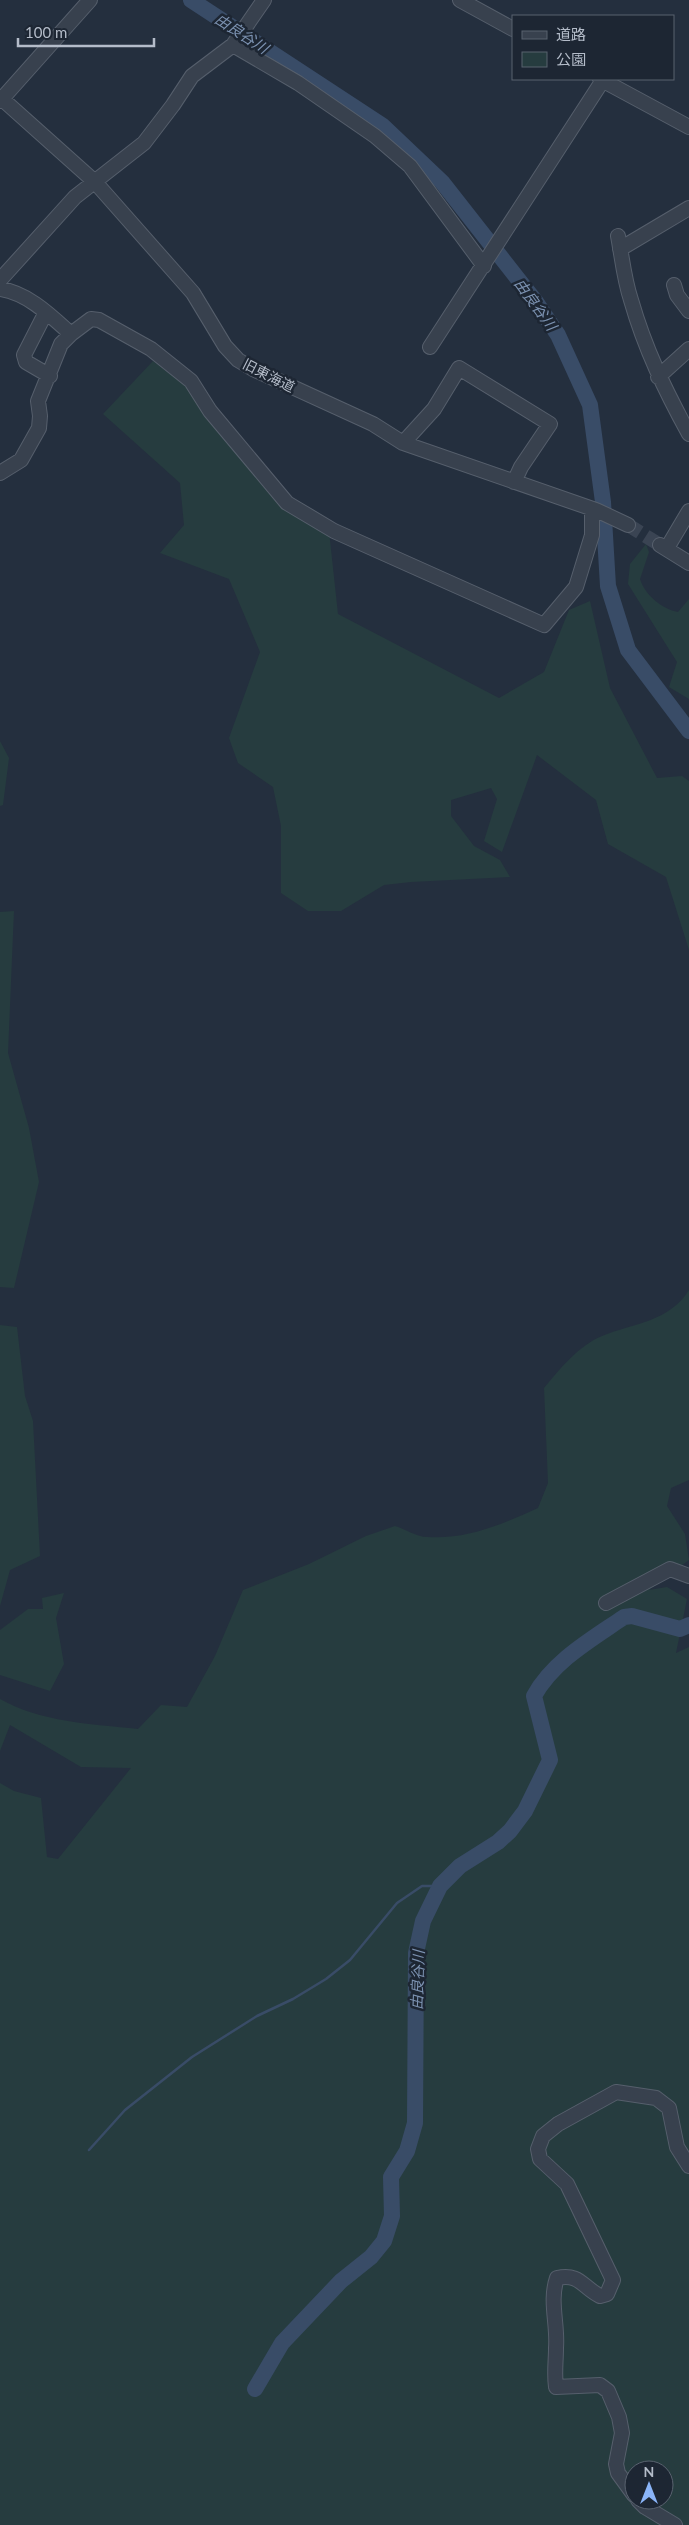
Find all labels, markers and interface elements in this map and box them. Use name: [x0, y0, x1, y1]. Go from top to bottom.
water label: 由良谷川: [212, 9, 274, 58]
scale bar: [18, 15, 154, 47]
legend: [512, 15, 674, 80]
text: 100 m: [25, 23, 67, 41]
text: 道路: [556, 25, 586, 43]
text: 公園: [556, 50, 586, 68]
water label: 由良谷川: [511, 274, 562, 335]
street label: 旧東海道: [240, 355, 298, 395]
water label: 由良谷川: [407, 1948, 427, 2010]
north arrow: [624, 2460, 674, 2510]
text: N: [644, 2463, 654, 2480]

